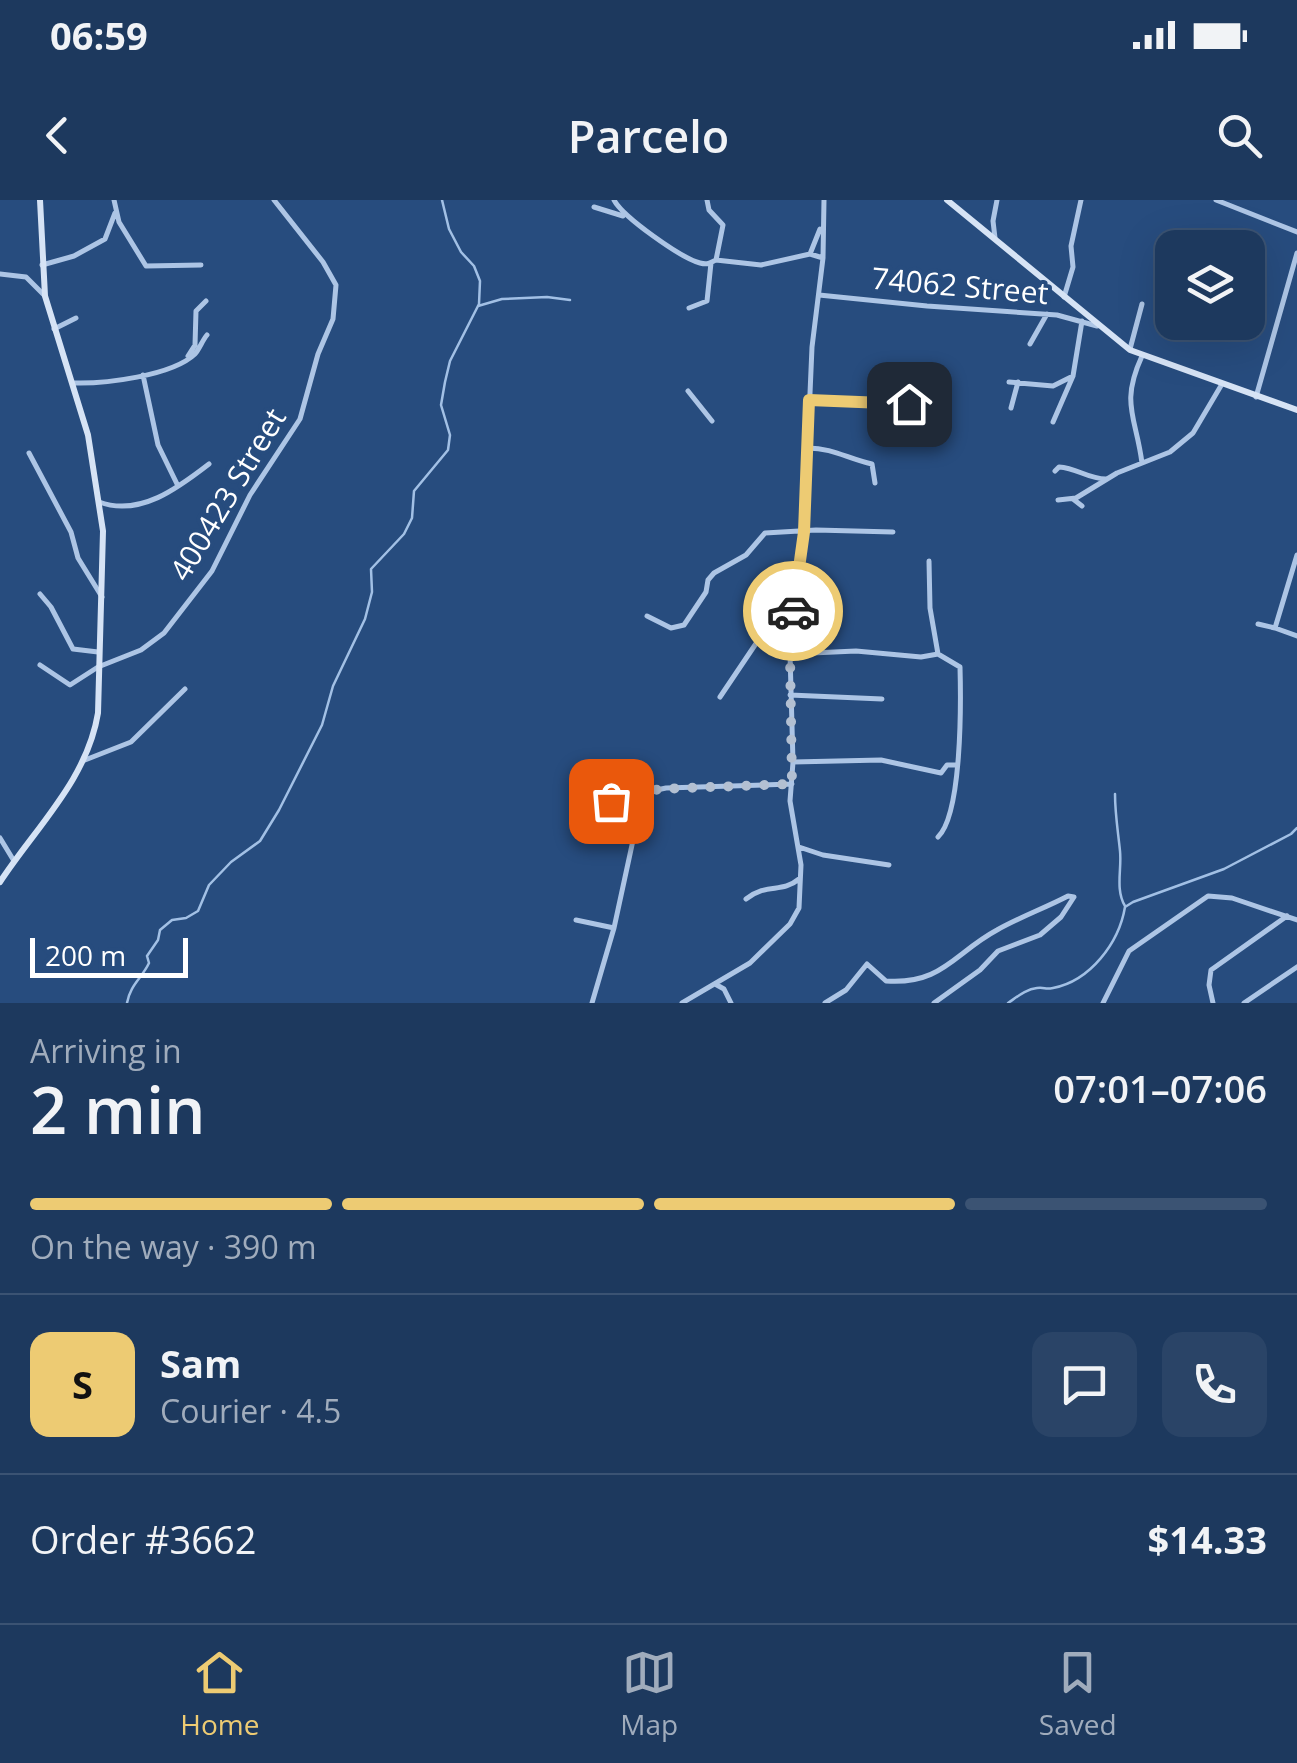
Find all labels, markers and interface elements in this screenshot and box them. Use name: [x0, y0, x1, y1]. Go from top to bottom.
text: 06:59: [50, 9, 148, 61]
text: Parcelo: [568, 105, 729, 166]
icon: back: [30, 108, 85, 163]
icon: search: [1212, 108, 1267, 163]
map controls: [1155, 230, 1265, 340]
button: layers: [1155, 230, 1265, 340]
street label: 74062 Street: [870, 257, 1050, 313]
pin: [867, 362, 952, 447]
icon: home: [882, 377, 937, 432]
street label: 400423 Street: [159, 400, 295, 588]
courier: [743, 561, 843, 661]
icon: car: [766, 584, 821, 639]
pin: [569, 759, 654, 844]
icon: bag: [584, 774, 639, 829]
scale bar: [30, 933, 188, 978]
text: 200 m: [45, 936, 126, 974]
text: Arriving in: [30, 1029, 182, 1072]
text: 07:01–07:06: [1053, 1062, 1267, 1114]
text: 2 min: [30, 1065, 205, 1153]
text: On the way · 390 m: [30, 1225, 317, 1268]
button: chat: [1032, 1332, 1137, 1437]
button: phone: [1162, 1332, 1267, 1437]
text: Sam: [160, 1337, 241, 1389]
text: S: [72, 1358, 93, 1410]
text: Courier · 4.5: [160, 1389, 341, 1432]
text: Order #3662: [30, 1513, 257, 1565]
text: $14.33: [1148, 1513, 1267, 1565]
tab: Home: [180, 1645, 260, 1743]
tab: Map: [620, 1645, 678, 1743]
tab: Saved: [1039, 1645, 1117, 1743]

